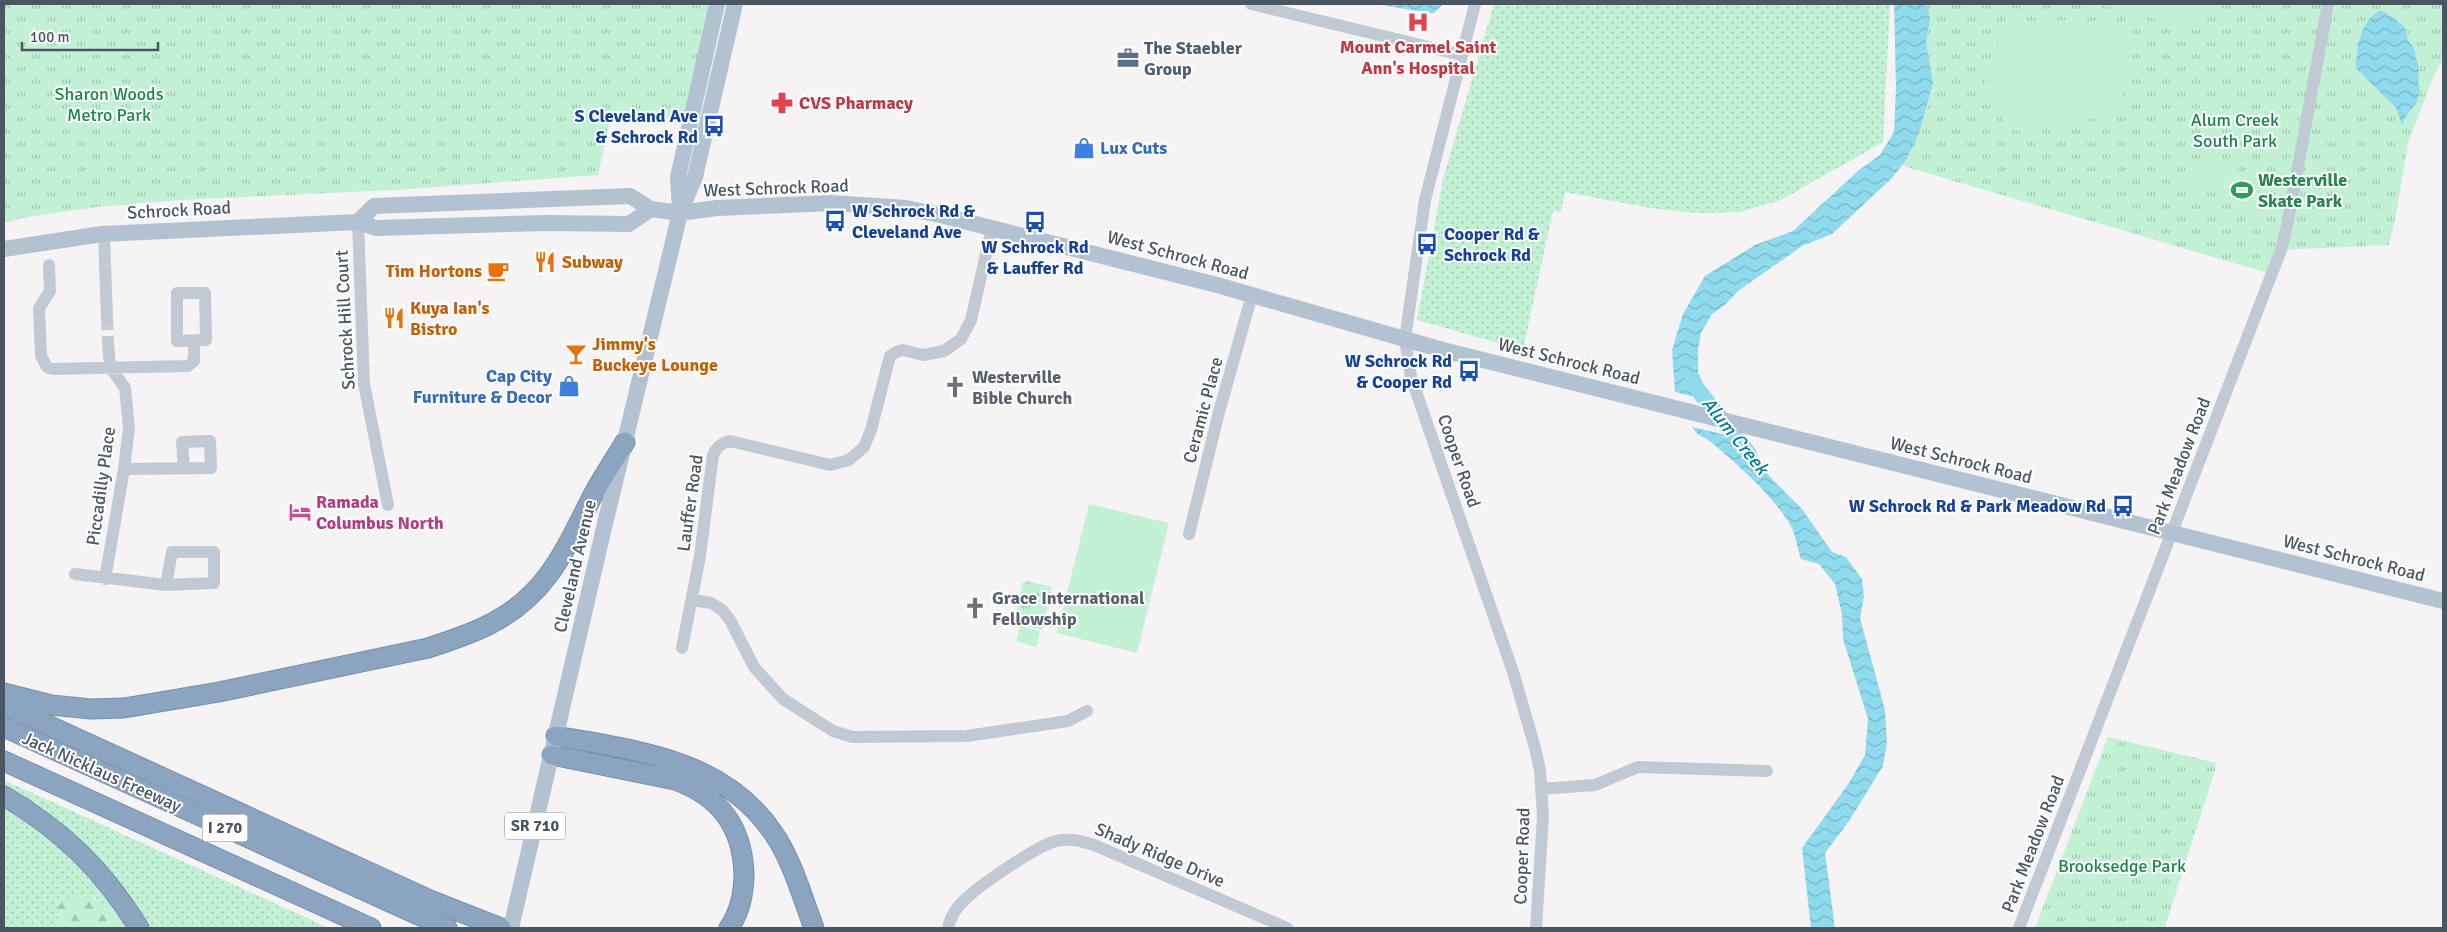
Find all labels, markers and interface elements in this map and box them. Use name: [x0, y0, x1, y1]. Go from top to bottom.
hospital icon: Mount Carmel Saint Ann's Hospital: [1405, 9, 1431, 35]
scale bar: [22, 20, 159, 52]
text: 100 m: [30, 28, 70, 46]
place label: Mount Carmel Saint Ann's Hospital: [1340, 36, 1497, 79]
place label: The Staebler Group: [1144, 37, 1243, 80]
office icon: The Staebler Group: [1115, 45, 1141, 71]
park label: Sharon Woods Metro Park: [54, 83, 164, 126]
pharmacy icon: CVS Pharmacy: [769, 90, 795, 116]
place label: CVS Pharmacy: [799, 92, 913, 114]
place label: S Cleveland Ave & Schrock Rd: [574, 105, 698, 148]
park label: Alum Creek South Park: [2191, 109, 2279, 152]
bus stop icon: S Cleveland Ave & Schrock Rd: [701, 113, 727, 139]
shop icon: Lux Cuts: [1071, 135, 1097, 161]
place label: Lux Cuts: [1100, 137, 1167, 159]
place label: Westerville Skate Park: [2258, 169, 2347, 212]
street label: West Schrock Road: [703, 174, 849, 202]
sports icon: Westerville Skate Park: [2229, 177, 2255, 203]
street label: Schrock Road: [127, 196, 231, 224]
place label: W Schrock Rd & Cleveland Ave: [852, 200, 975, 243]
bus stop icon: W Schrock Rd & Cleveland Ave: [822, 208, 848, 234]
bus stop icon: W Schrock Rd & Lauffer Rd: [1022, 209, 1048, 235]
place label: Cooper Rd & Schrock Rd: [1444, 223, 1540, 266]
street label: West Schrock Road: [1105, 226, 1251, 284]
bus stop icon: Cooper Rd & Schrock Rd: [1414, 231, 1440, 257]
place label: W Schrock Rd & Lauffer Rd: [981, 236, 1089, 279]
restaurant icon: Subway: [532, 249, 558, 275]
street label: Schrock Hill Court: [330, 250, 360, 390]
place label: Subway: [562, 251, 623, 273]
cafe icon: Tim Hortons: [485, 258, 511, 284]
place label: Tim Hortons: [386, 260, 482, 282]
place label: Kuya Ian's Bistro: [410, 297, 490, 340]
restaurant icon: Kuya Ian's Bistro: [381, 305, 407, 331]
place label: Jimmy's Buckeye Lounge: [592, 333, 718, 376]
street label: West Schrock Road: [1496, 333, 1642, 389]
bar icon: Jimmy's Buckeye Lounge: [563, 341, 589, 367]
place label: W Schrock Rd & Cooper Rd: [1345, 350, 1452, 393]
street label: Ceramic Place: [1178, 355, 1228, 465]
bus stop icon: W Schrock Rd & Cooper Rd: [1456, 358, 1482, 384]
place label: Cap City Furniture & Decor: [413, 365, 553, 408]
place label: Westerville Bible Church: [972, 366, 1072, 409]
shop icon: Cap City Furniture & Decor: [556, 373, 582, 399]
church icon: Westerville Bible Church: [942, 374, 968, 400]
water label: Alum Creek: [1696, 392, 1775, 481]
street label: Park Meadow Road: [2143, 394, 2215, 538]
street label: Cooper Road: [1433, 412, 1485, 510]
street label: Piccadilly Place: [82, 425, 120, 547]
street label: West Schrock Road: [1888, 432, 2034, 488]
street label: Lauffer Road: [672, 453, 708, 553]
place label: Ramada Columbus North: [316, 491, 444, 534]
bus stop icon: W Schrock Rd & Park Meadow Rd: [2110, 493, 2136, 519]
place label: W Schrock Rd & Park Meadow Rd: [1849, 495, 2106, 517]
street label: Cleveland Avenue: [549, 497, 601, 635]
hotel icon: Ramada Columbus North: [287, 499, 313, 525]
street label: West Schrock Road: [2281, 530, 2427, 586]
place label: Grace International Fellowship: [992, 587, 1145, 630]
church icon: Grace International Fellowship: [962, 595, 988, 621]
street label: Jack Nicklaus Freeway: [19, 727, 185, 817]
street label: Park Meadow Road: [1997, 772, 2069, 916]
street label: Cooper Road: [1509, 807, 1535, 905]
road number: SR 710: [505, 812, 565, 839]
road number: I 270: [202, 814, 248, 841]
street label: Shady Ridge Drive: [1092, 818, 1228, 892]
park label: Brooksedge Park: [2058, 855, 2186, 877]

